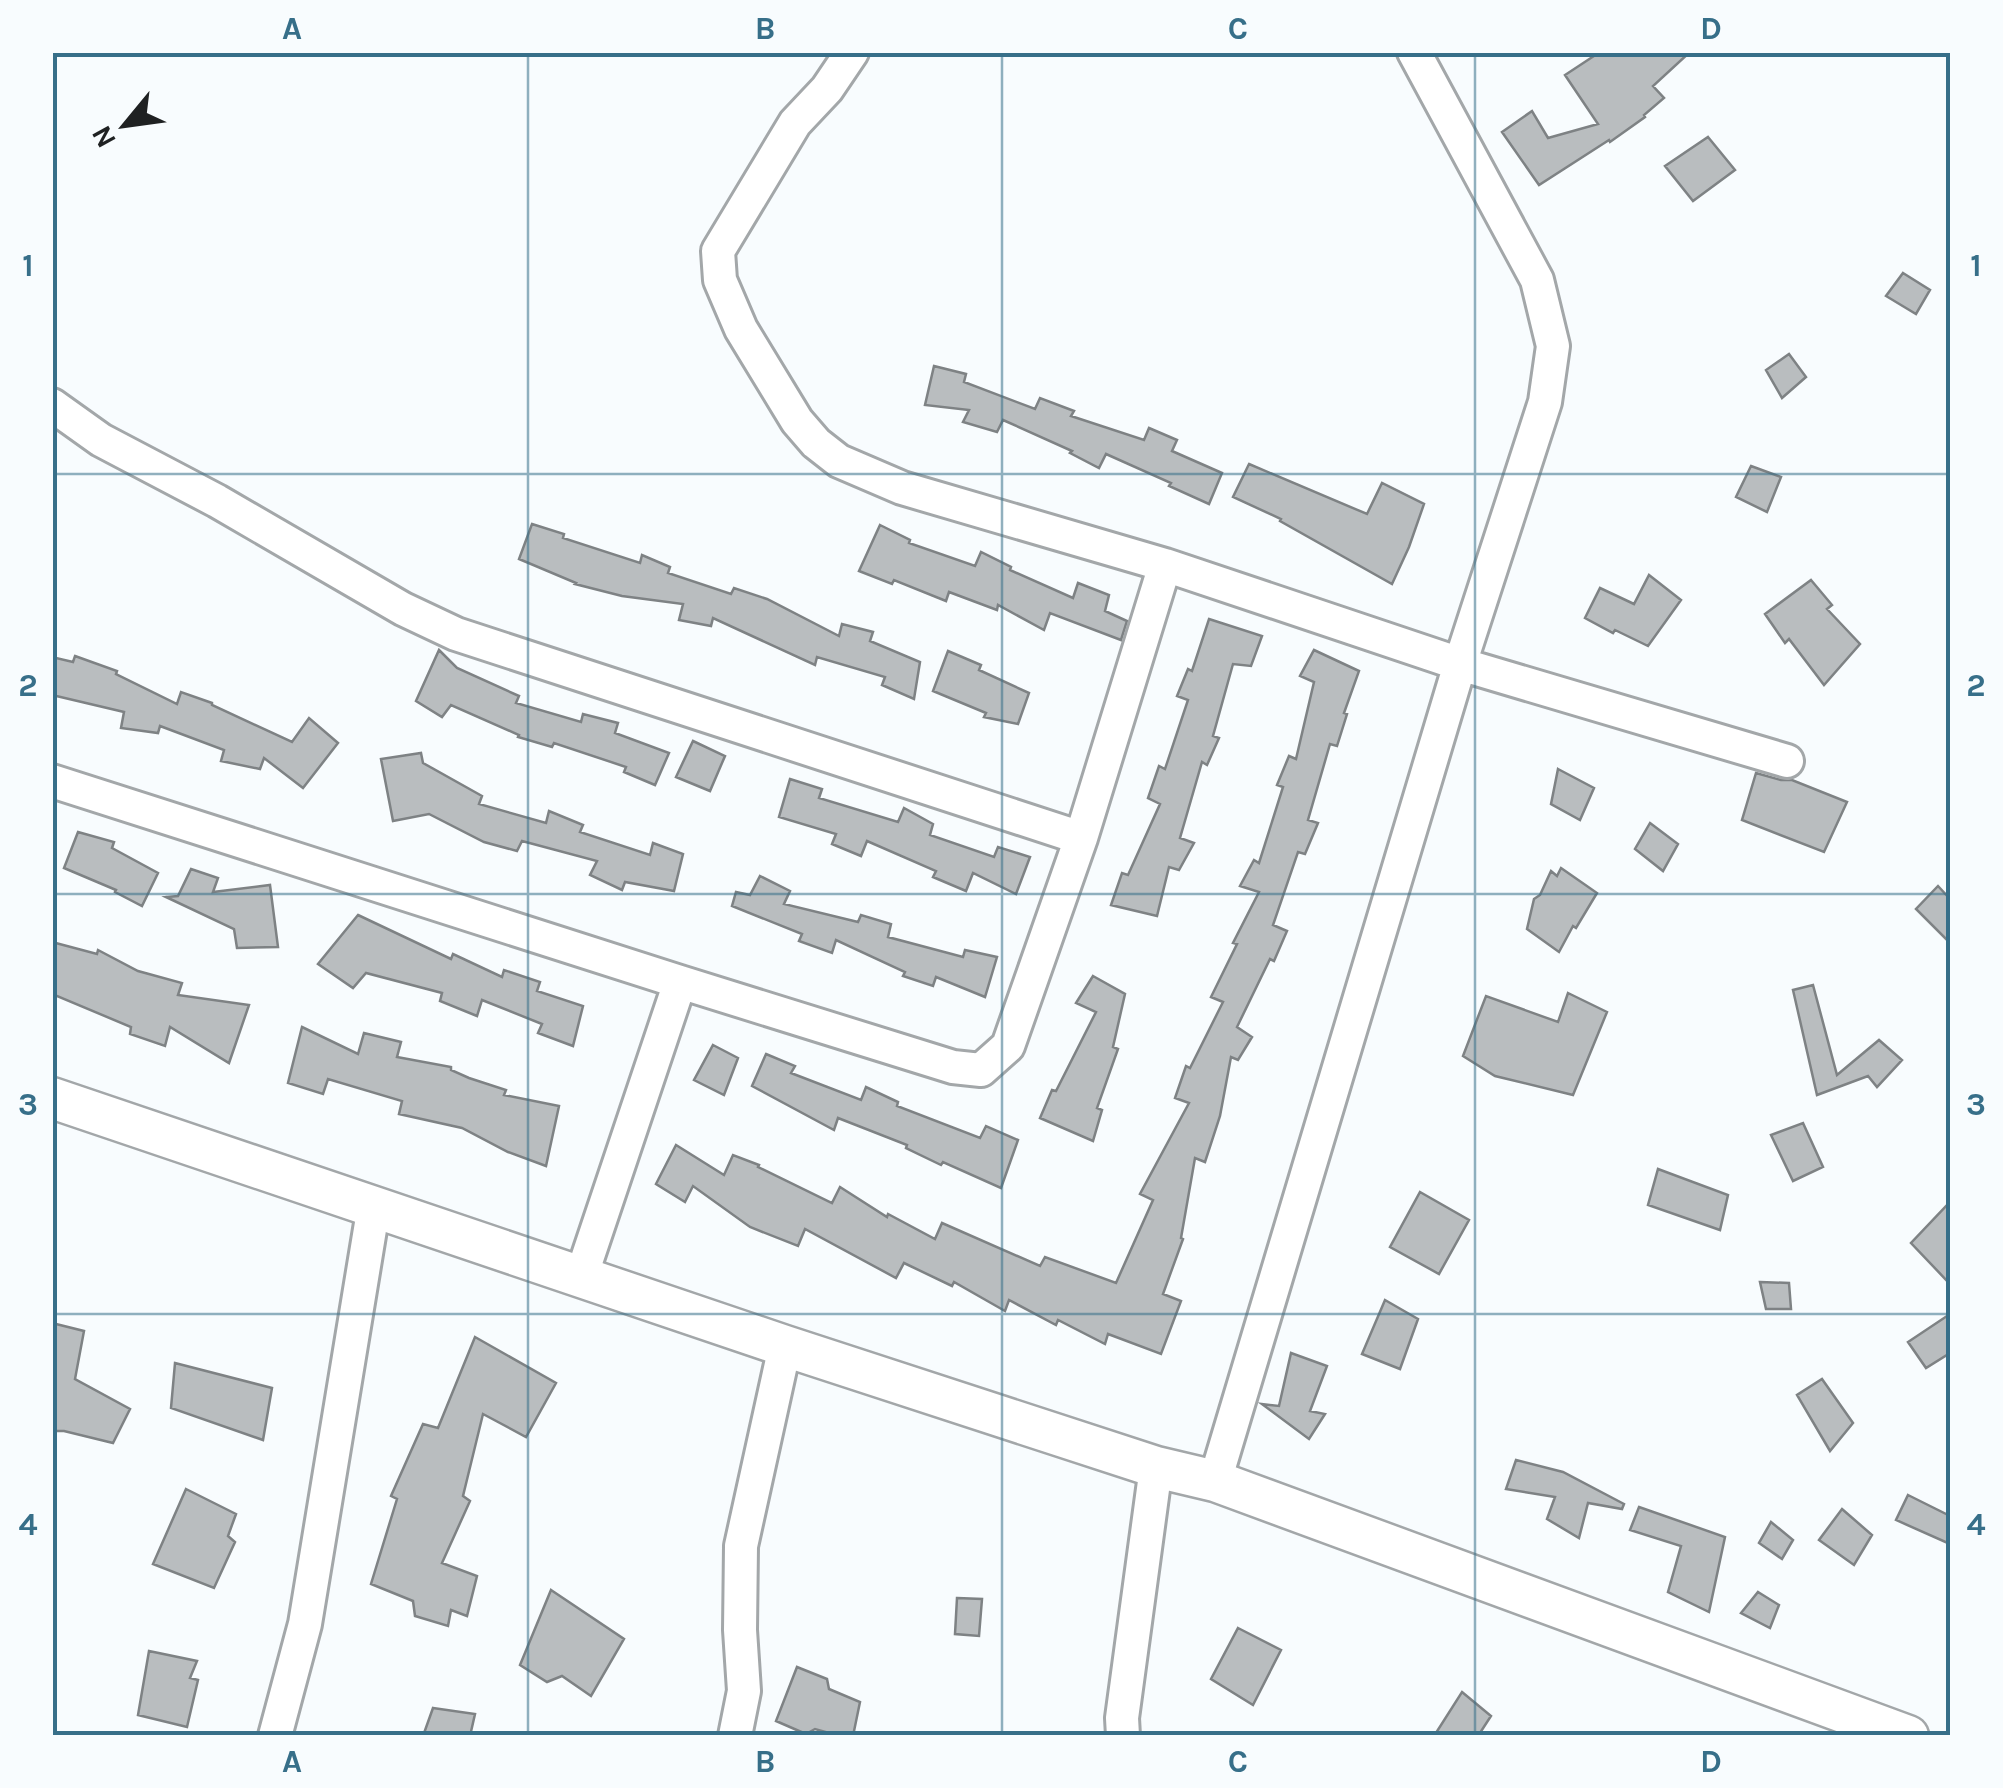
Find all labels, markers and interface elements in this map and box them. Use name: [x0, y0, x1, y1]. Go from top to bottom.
text: A: [282, 10, 302, 47]
text: B: [755, 10, 775, 47]
text: C: [1228, 10, 1248, 47]
text: D: [1700, 10, 1722, 47]
north arrow: [75, 75, 175, 175]
text: N: [84, 120, 123, 154]
text: 1: [22, 247, 34, 284]
text: 1: [1970, 247, 1982, 284]
text: 2: [18, 667, 38, 704]
text: 2: [1966, 667, 1986, 704]
text: 3: [18, 1086, 38, 1123]
text: 3: [1966, 1086, 1986, 1123]
text: 4: [18, 1506, 38, 1543]
text: 4: [1966, 1506, 1986, 1543]
text: A: [282, 1743, 302, 1780]
text: B: [755, 1743, 775, 1780]
text: C: [1228, 1743, 1248, 1780]
text: D: [1700, 1743, 1722, 1780]

